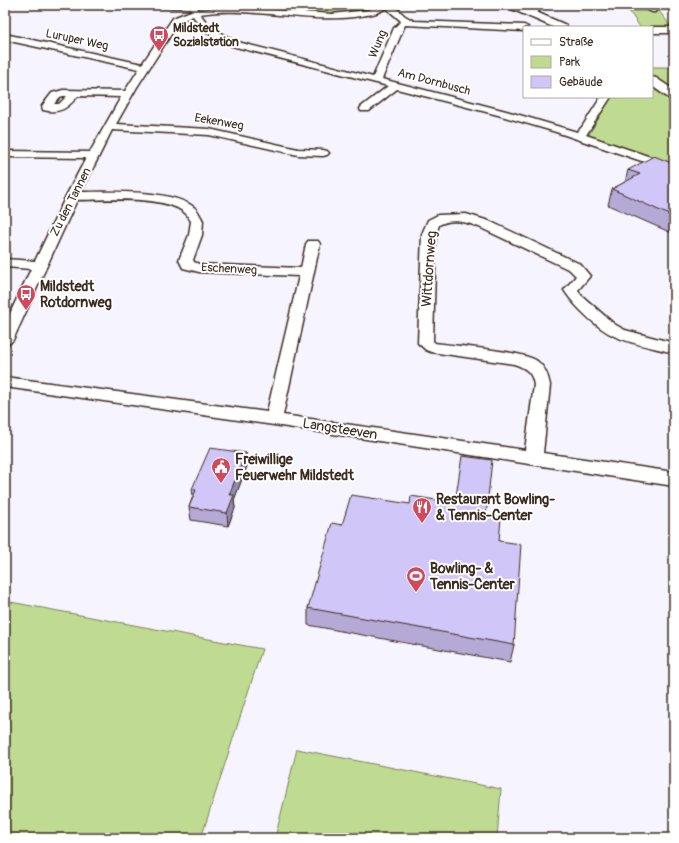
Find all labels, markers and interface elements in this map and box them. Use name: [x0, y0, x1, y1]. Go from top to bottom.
place label: Mildstedt Sozialstation: [173, 21, 239, 50]
bus stop icon: Mildstedt Sozialstation: [148, 24, 170, 52]
street label: Luruper Weg: [44, 26, 110, 54]
legend: [523, 26, 653, 98]
street label: Wung: [366, 28, 390, 60]
text: Straße: [559, 35, 593, 50]
text: Park: [559, 55, 580, 70]
street label: Am Dornbusch: [396, 65, 472, 99]
text: Gebäude: [559, 75, 603, 90]
street label: Eekenweg: [193, 110, 245, 134]
street label: Zu den Tannen: [47, 165, 95, 239]
street label: Wittdornweg: [418, 230, 440, 308]
street label: Eschenweg: [201, 260, 257, 278]
place label: Mildstedt Rotdornweg: [40, 278, 112, 311]
bus stop icon: Mildstedt Rotdornweg: [15, 283, 37, 311]
street label: Langsteeven: [301, 415, 379, 443]
place label: Freiwillige Feuerwehr Mildstedt: [235, 451, 354, 484]
public building icon: Freiwillige Feuerwehr Mildstedt: [210, 456, 232, 484]
place label: Restaurant Bowling- & Tennis-Center: [436, 491, 555, 524]
restaurant icon: Restaurant Bowling- & Tennis-Center: [411, 496, 433, 524]
place label: Bowling- & Tennis-Center: [429, 560, 516, 593]
sports icon: Bowling- & Tennis-Center: [405, 565, 427, 593]

